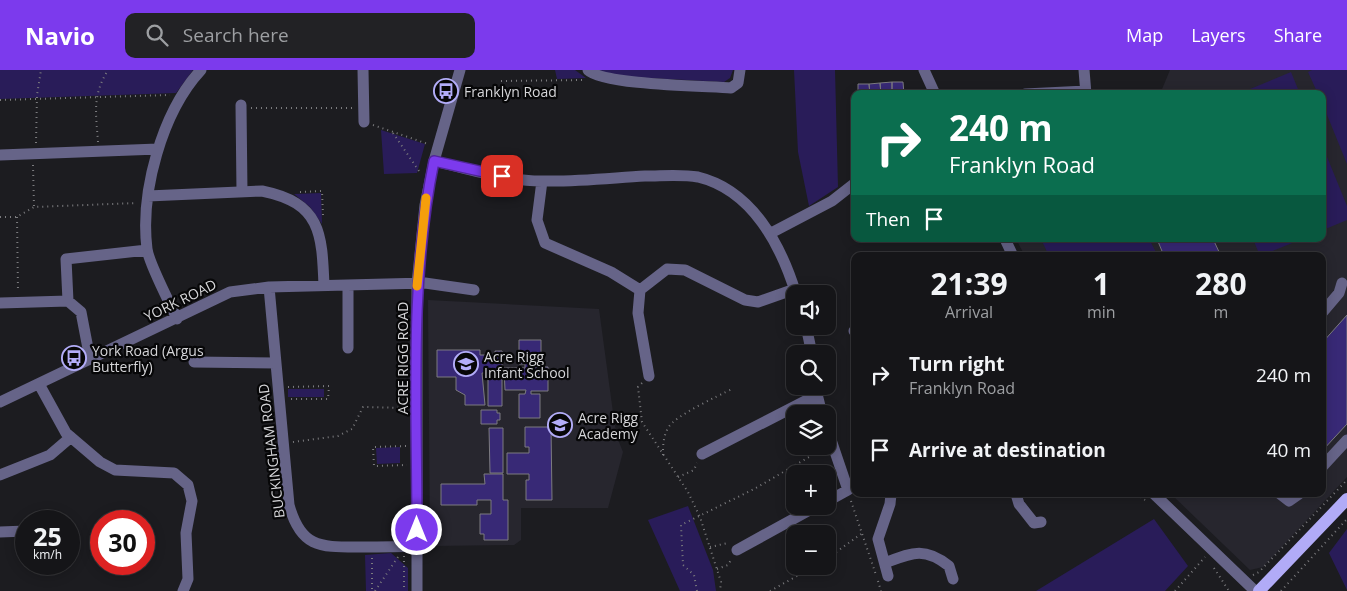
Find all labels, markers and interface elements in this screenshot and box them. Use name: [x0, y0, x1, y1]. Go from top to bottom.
search box: [125, 13, 475, 58]
text: Navio: [25, 19, 95, 52]
icon: search: [143, 21, 171, 49]
text: Search here: [183, 22, 289, 48]
text: Map: [1126, 23, 1163, 47]
text: Layers: [1191, 23, 1246, 47]
text: Share: [1274, 23, 1322, 47]
bus stop icon: Franklyn Road: [433, 78, 459, 104]
place label: Franklyn Road: [464, 82, 557, 101]
text: 240 m: [949, 104, 1053, 151]
icon: right: [866, 110, 931, 175]
text: Franklyn Road: [949, 149, 1095, 179]
pin: [481, 155, 523, 197]
icon: arrive: [488, 162, 516, 190]
icon: arrive: [920, 205, 948, 233]
text: Then: [866, 206, 910, 232]
text: 21:39: [930, 263, 1008, 304]
text: 1: [1093, 263, 1110, 304]
text: 280: [1195, 263, 1247, 304]
street label: YORK ROAD: [141, 274, 219, 326]
map controls: [786, 285, 836, 575]
button: sound: [786, 285, 836, 335]
text: Arrival: [945, 301, 993, 323]
text: min: [1087, 301, 1116, 323]
text: m: [1213, 301, 1228, 323]
street label: ACRE RIGG ROAD: [393, 302, 412, 414]
place label: York Road (Argus Butterfly): [92, 341, 204, 376]
bus stop icon: York Road (Argus Butterfly): [61, 345, 87, 371]
button: search: [786, 345, 836, 395]
place label: Acre Rigg Infant School: [484, 347, 570, 382]
school or university icon: Acre Rigg Infant School: [453, 351, 479, 377]
text: Turn right: [909, 351, 1004, 377]
icon: right: [866, 361, 894, 389]
text: 240 m: [1256, 362, 1311, 388]
text: Franklyn Road: [909, 377, 1015, 399]
street label: BUCKINGHAM ROAD: [253, 383, 289, 519]
button: layers: [786, 405, 836, 455]
place label: Acre Rigg Academy: [578, 408, 639, 443]
school or university icon: Acre Rigg Academy: [547, 412, 573, 438]
icon: arrive: [866, 436, 894, 464]
text: Arrive at destination: [909, 437, 1106, 463]
text: 40 m: [1267, 437, 1311, 463]
button: +: [786, 465, 836, 515]
position arrow: [390, 503, 442, 555]
speed limit sign: 30: [90, 510, 155, 575]
text: 25: [33, 519, 62, 553]
button: −: [786, 525, 836, 575]
text: km/h: [33, 546, 62, 563]

